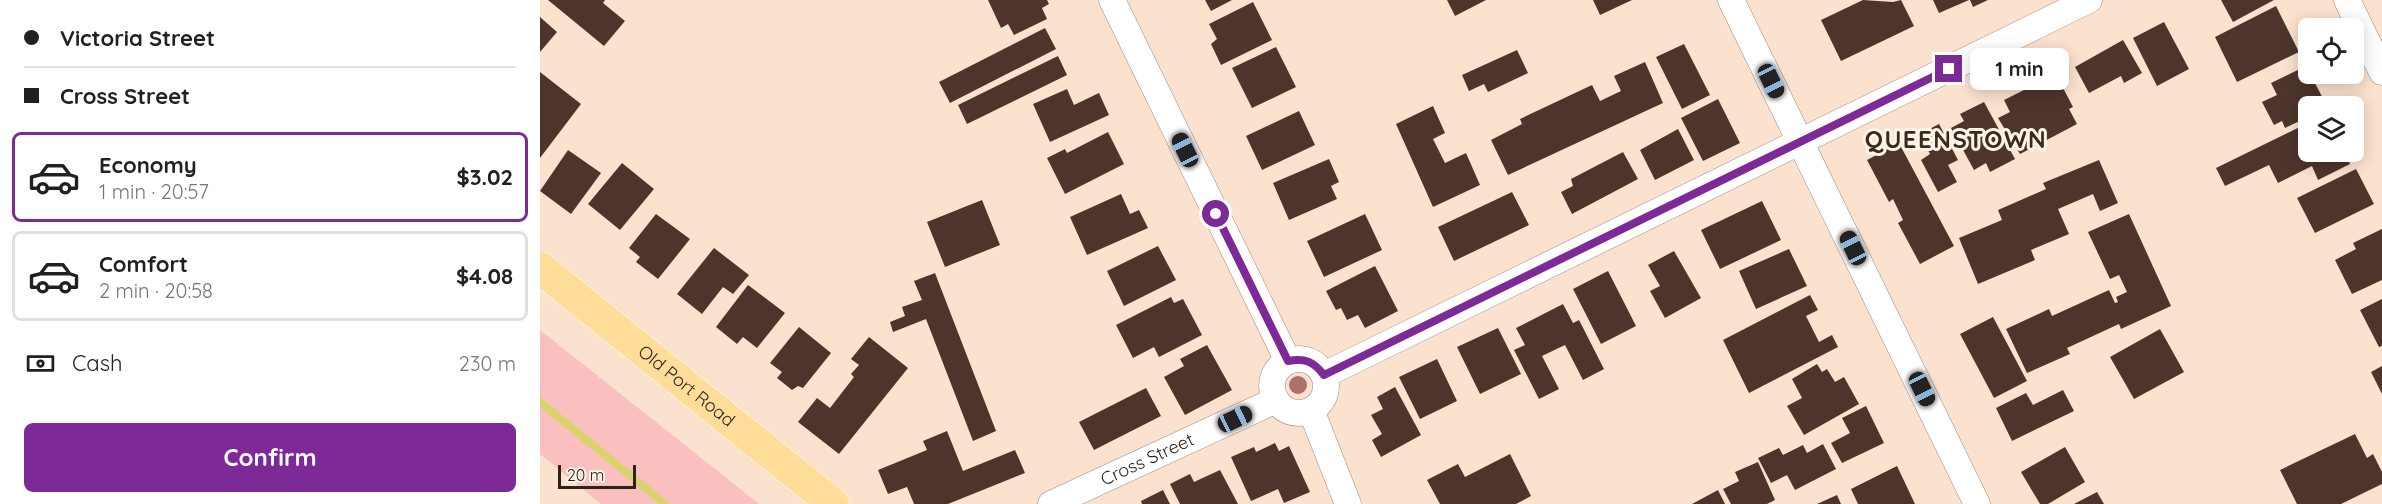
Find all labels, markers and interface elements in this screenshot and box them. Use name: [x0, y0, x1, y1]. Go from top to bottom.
map controls: [2298, 18, 2364, 162]
button: locate: [2298, 18, 2364, 84]
text: Victoria Street: [60, 24, 215, 52]
callout: 1 min: [1970, 48, 2069, 90]
route end: [1935, 55, 1962, 82]
text: 1 min: [1995, 56, 2044, 81]
car: [1755, 61, 1787, 101]
text: Cross Street: [60, 82, 190, 110]
button: layers: [2298, 96, 2364, 162]
district label: QUEENSTOWN: [1865, 124, 2047, 154]
car: [1169, 130, 1201, 170]
icon: car: [27, 150, 81, 204]
text: Economy: [99, 151, 197, 179]
text: $3.02: [457, 163, 513, 191]
text: 1 min · 20:57: [99, 179, 209, 204]
route start: [1202, 200, 1229, 227]
car: [1837, 228, 1869, 268]
icon: car: [27, 249, 81, 303]
text: Comfort: [99, 250, 188, 278]
text: $4.08: [456, 262, 513, 290]
text: 2 min · 20:58: [99, 278, 213, 303]
street label: Old Port Road: [634, 340, 740, 431]
icon: cash: [24, 347, 57, 380]
text: Cash: [72, 349, 123, 377]
text: 230 m: [459, 351, 516, 376]
car: [1906, 369, 1938, 409]
car: [1215, 403, 1255, 435]
button: Confirm: [24, 423, 516, 492]
street label: Cross Street: [1097, 428, 1197, 491]
scale bar: [558, 462, 636, 490]
text: 20 m: [567, 465, 604, 485]

